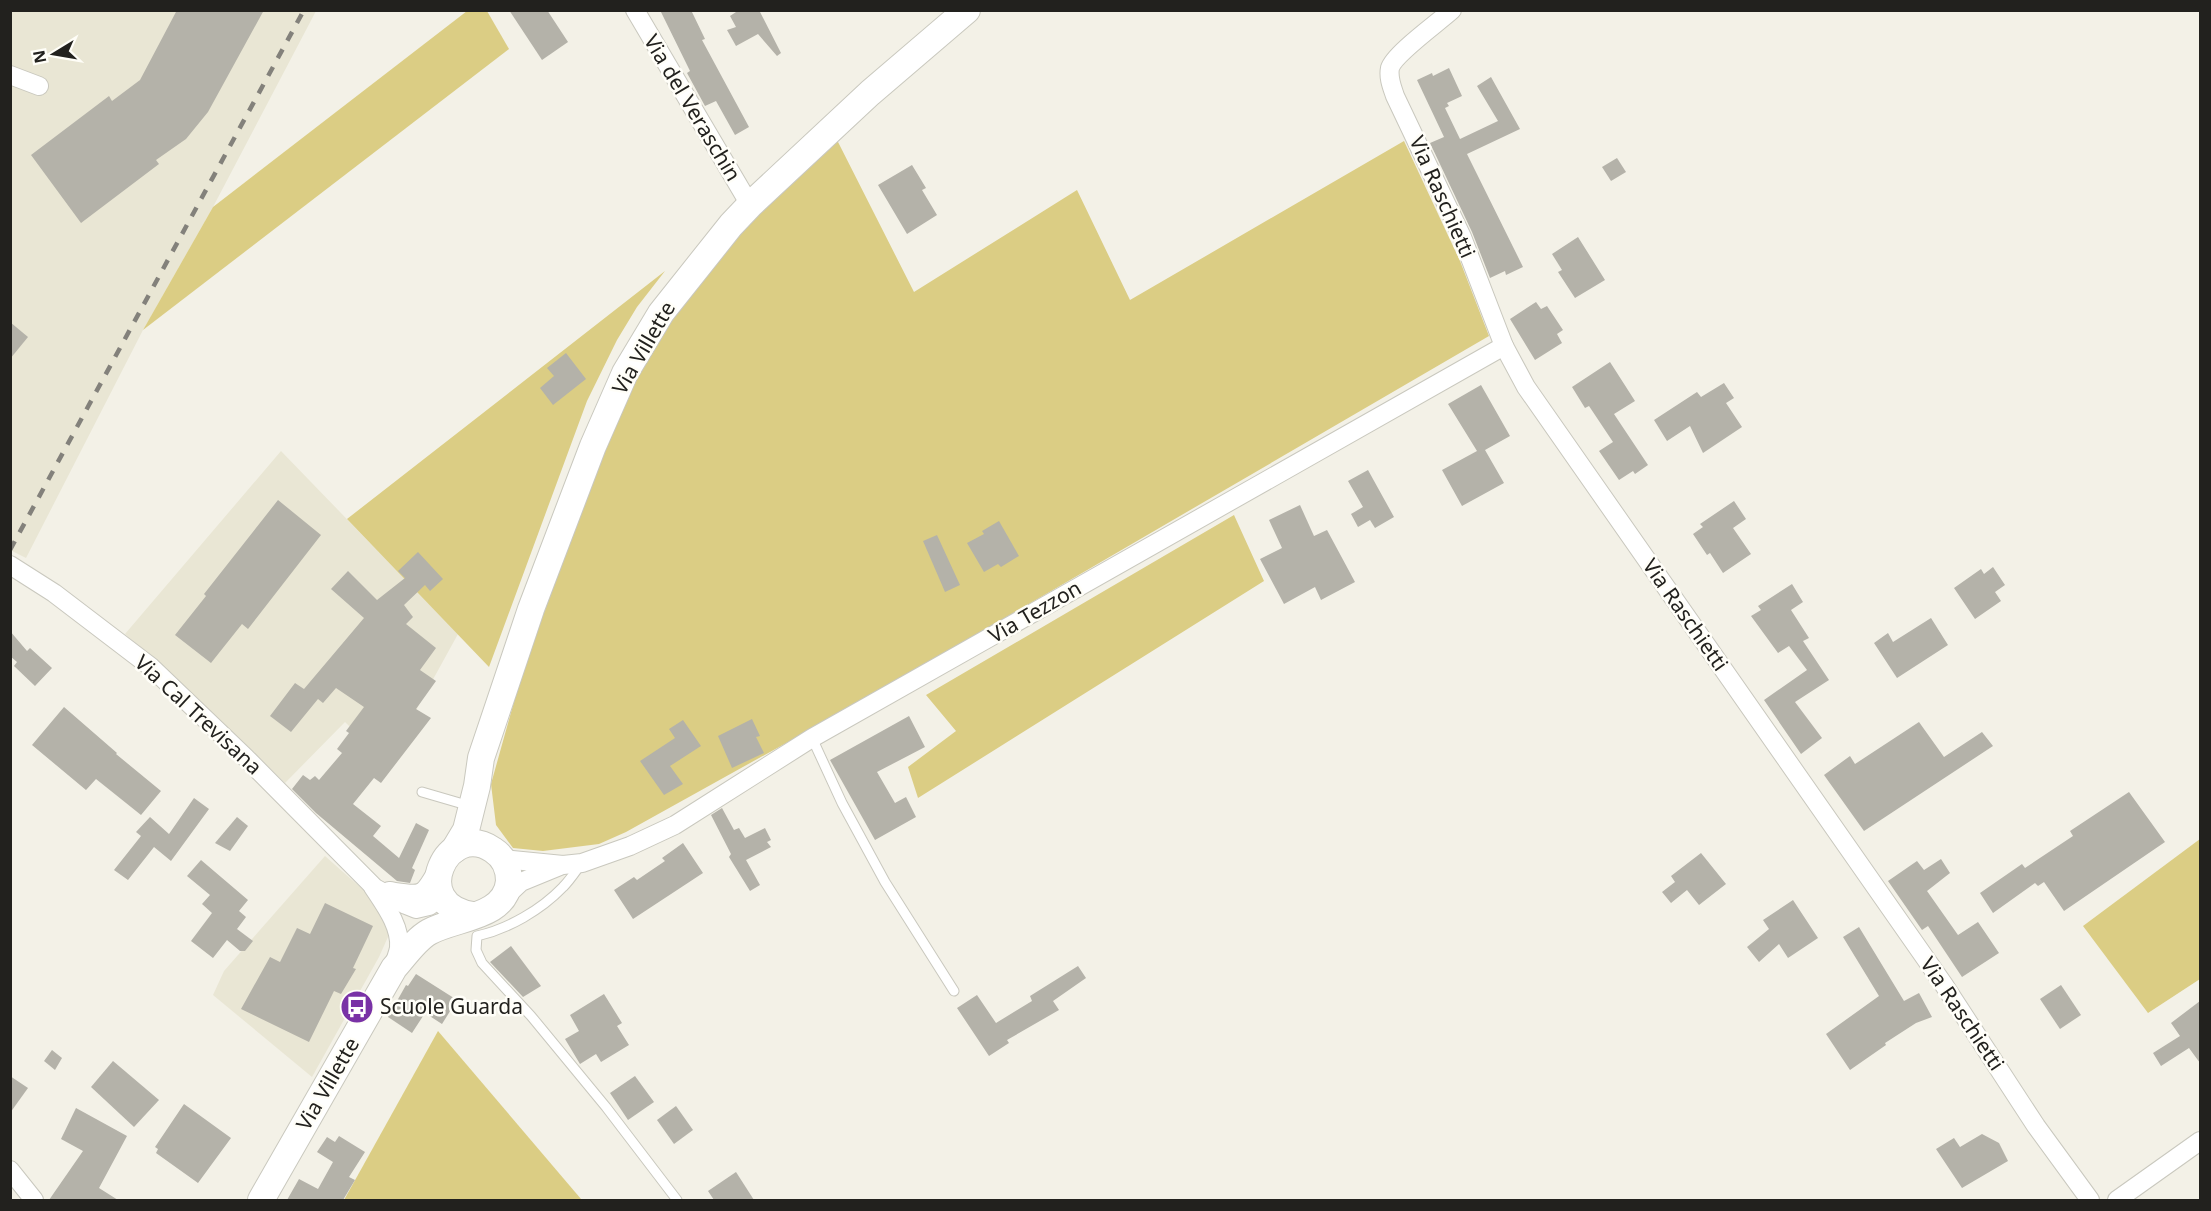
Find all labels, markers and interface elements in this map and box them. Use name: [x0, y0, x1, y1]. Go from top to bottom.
north arrow: [24, 24, 84, 84]
street label: Via del Veraschin: [638, 29, 748, 186]
text: N: [27, 48, 51, 65]
street label: Via Raschietti: [1403, 131, 1482, 262]
street label: Via Villette: [605, 296, 681, 399]
street label: Via Raschietti: [1637, 553, 1735, 676]
street label: Via Tezzon: [983, 573, 1086, 649]
street label: Via Cal Trevisana: [129, 648, 268, 780]
street label: Via Raschietti: [1915, 951, 2011, 1076]
bus stop icon: Scuole Guarda: [339, 989, 375, 1025]
place label: Scuole Guarda: [380, 992, 523, 1020]
street label: Via Villette: [289, 1032, 365, 1135]

